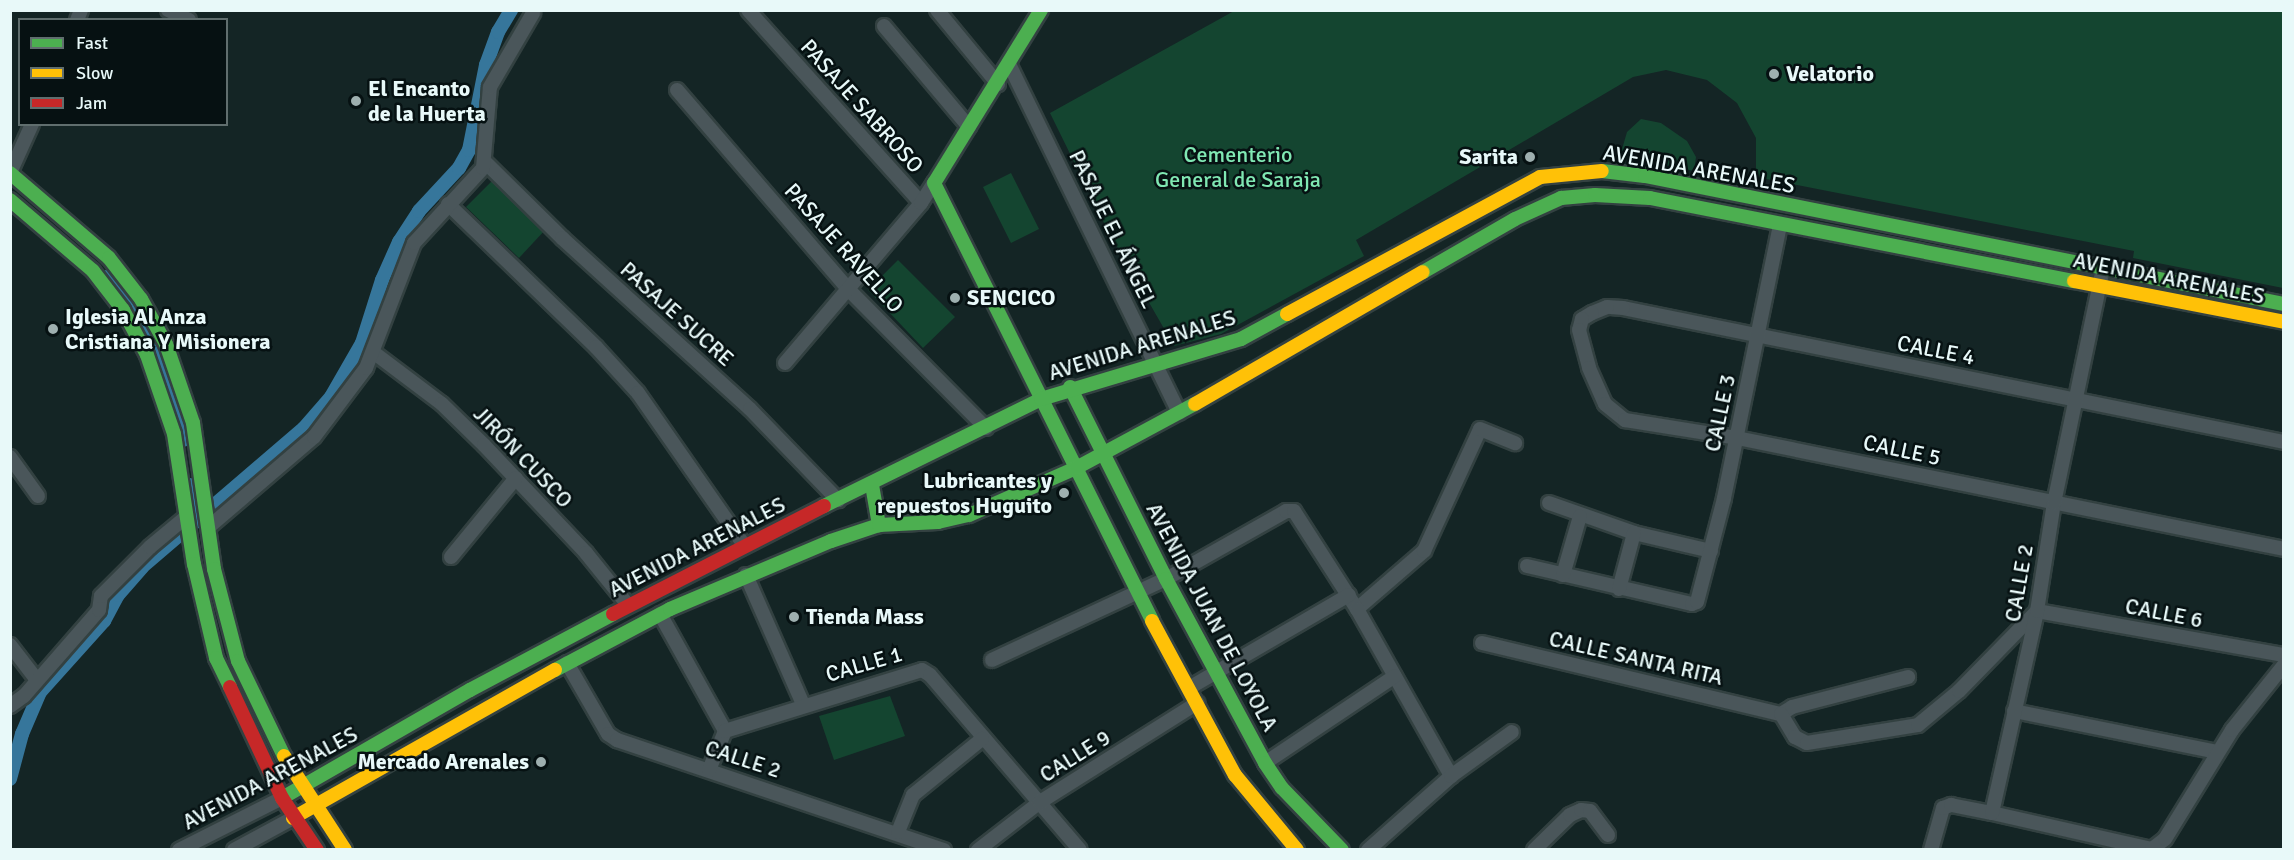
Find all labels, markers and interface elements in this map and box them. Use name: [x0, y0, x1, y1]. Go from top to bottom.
legend: [18, 18, 228, 126]
text: Fast: [76, 32, 108, 54]
street label: PASAJE SABROSO: [795, 34, 929, 178]
place label: Velatorio: [1786, 61, 1874, 87]
text: Slow: [76, 62, 113, 84]
marker: Velatorio: [1767, 67, 1781, 81]
place label: El Encanto de la Huerta: [368, 75, 486, 126]
text: Jam: [76, 92, 107, 114]
marker: El Encanto de la Huerta: [349, 94, 363, 108]
street label: AVENIDA ARENALES: [1601, 139, 1797, 199]
park label: Cementerio General de Saraja: [1155, 141, 1321, 192]
place label: Sarita: [1459, 144, 1518, 170]
street label: PASAJE EL ÁNGEL: [1063, 146, 1163, 312]
marker: Sarita: [1523, 150, 1537, 164]
street label: PASAJE RAVELLO: [779, 178, 909, 318]
street label: AVENIDA ARENALES: [2071, 246, 2267, 310]
street label: PASAJE SUCRE: [615, 256, 739, 372]
place label: SENCICO: [967, 285, 1055, 311]
marker: SENCICO: [948, 291, 962, 305]
place label: Iglesia Al Anza Cristiana Y Misionera: [65, 303, 271, 354]
street label: AVENIDA ARENALES: [1045, 304, 1239, 386]
marker: Iglesia Al Anza Cristiana Y Misionera: [46, 322, 60, 336]
street label: CALLE 4: [1895, 330, 1977, 370]
street label: CALLE 3: [1699, 372, 1741, 454]
street label: JIRÓN CUSCO: [468, 401, 578, 513]
street label: CALLE 5: [1861, 429, 1943, 471]
place label: Lubricantes y repuestos Huguito: [877, 467, 1052, 518]
marker: Lubricantes y repuestos Huguito: [1057, 486, 1071, 500]
street label: AVENIDA ARENALES: [604, 491, 790, 603]
street label: AVENIDA JUAN DE LOYOLA: [1141, 498, 1283, 736]
street label: CALLE 2: [1999, 542, 2039, 624]
street label: CALLE 6: [2123, 593, 2205, 633]
place label: Tienda Mass: [806, 604, 924, 630]
marker: Tienda Mass: [787, 610, 801, 624]
street label: CALLE SANTA RITA: [1547, 625, 1725, 691]
street label: CALLE 1: [823, 641, 905, 687]
street label: AVENIDA ARENALES: [178, 721, 362, 835]
street label: CALLE 9: [1035, 724, 1115, 788]
street label: CALLE 2: [702, 734, 784, 784]
place label: Mercado Arenales: [357, 749, 529, 775]
marker: Mercado Arenales: [534, 755, 548, 769]

